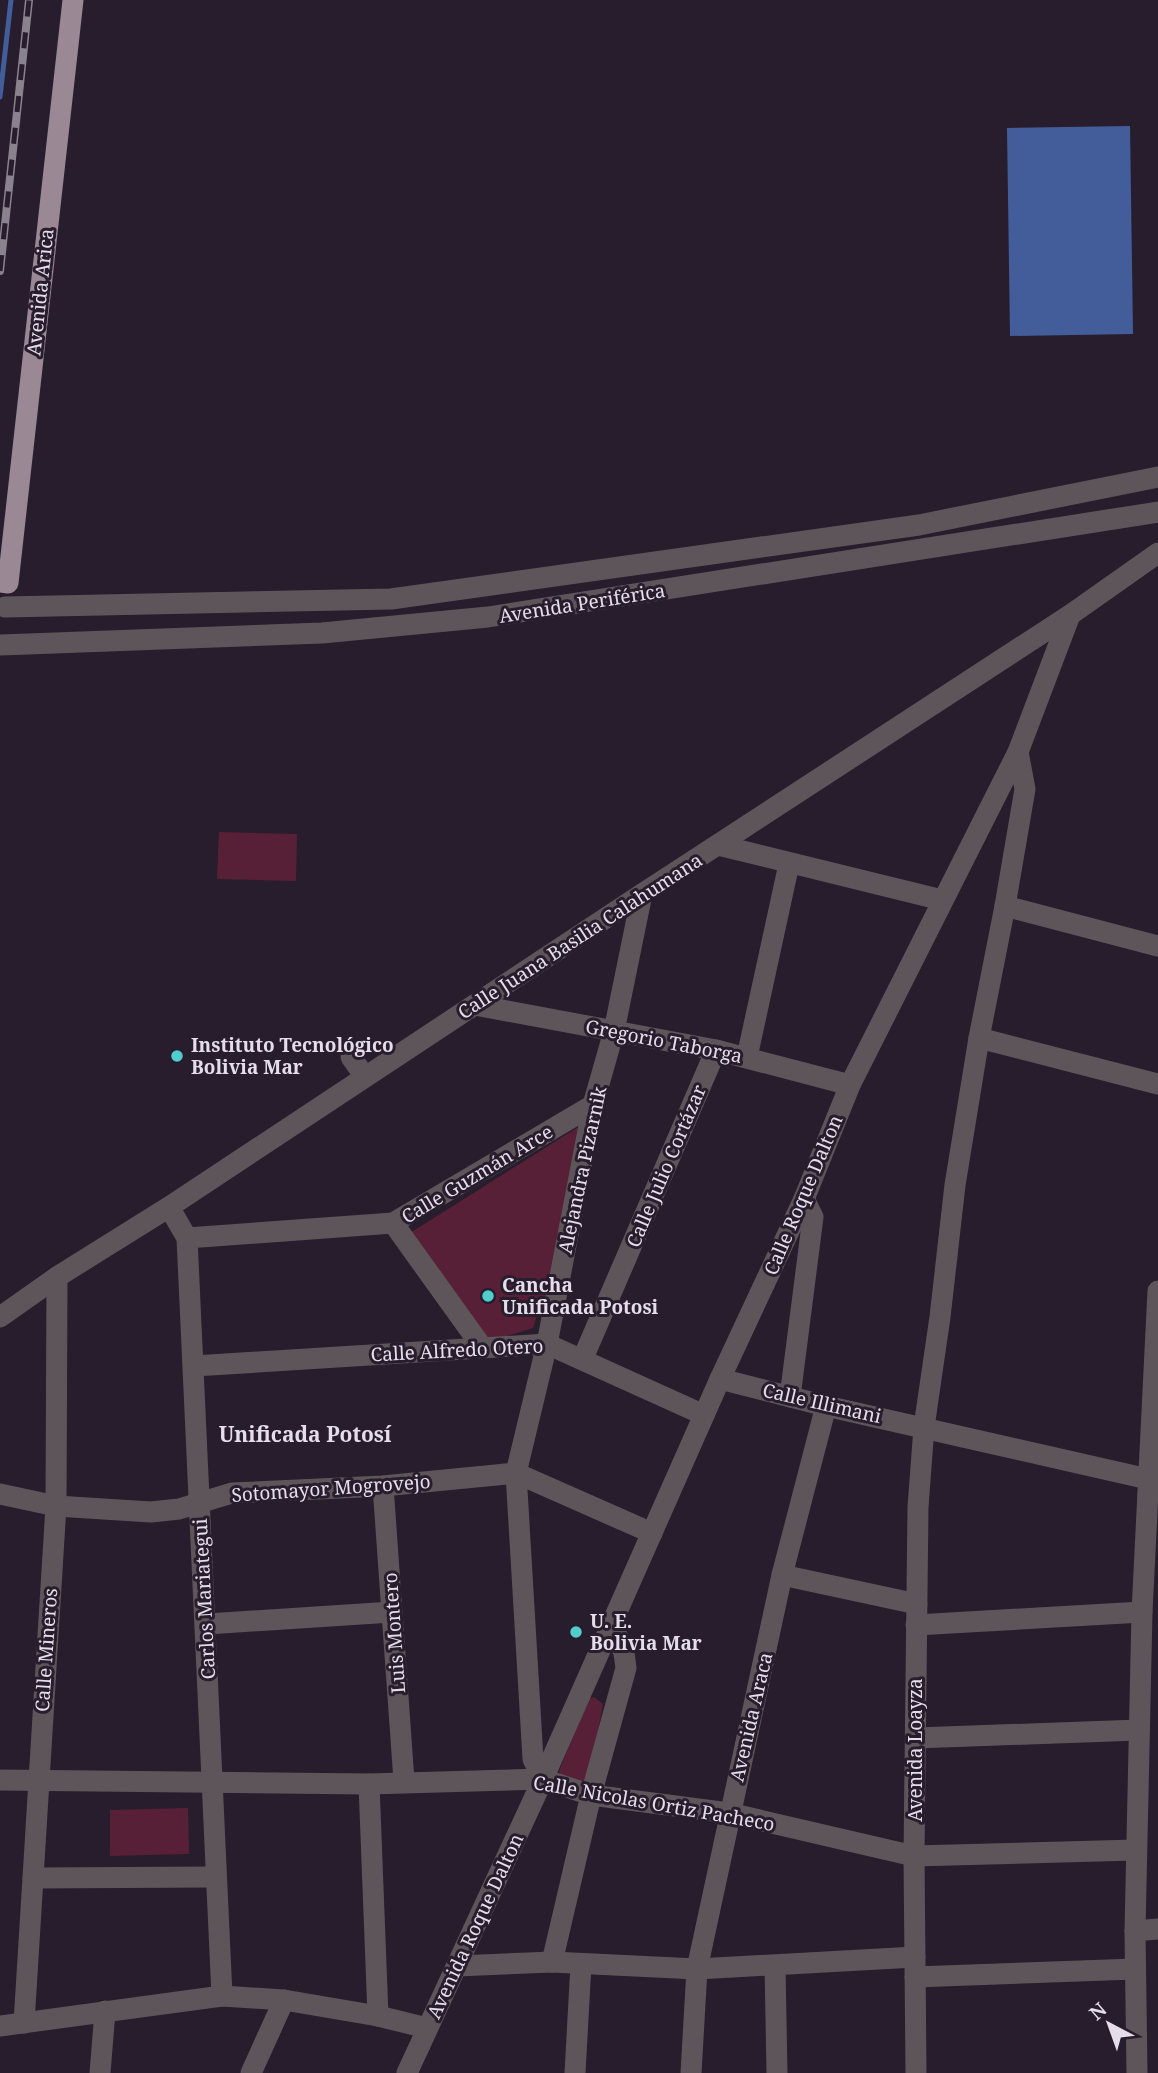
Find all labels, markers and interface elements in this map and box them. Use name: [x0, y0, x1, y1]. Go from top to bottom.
street label: Avenida Arica: [20, 227, 60, 357]
street label: Avenida Periférica: [497, 577, 667, 629]
street label: Calle Juana Basilia Calahumana: [453, 847, 707, 1025]
street label: Gregorio Taborga: [583, 1013, 745, 1069]
place label: Instituto Tecnológico Bolivia Mar: [191, 1032, 394, 1080]
marker: Instituto Tecnológico Bolivia Mar: [169, 1048, 185, 1064]
street label: Calle Julio Cortázar: [620, 1081, 712, 1251]
street label: Alejandra Pizarnik: [552, 1083, 613, 1256]
street label: Calle Roque Dalton: [757, 1111, 849, 1279]
street label: Calle Guzmán Arce: [396, 1118, 558, 1230]
place label: Cancha Unificada Potosi: [502, 1272, 659, 1320]
marker: Cancha Unificada Potosi: [480, 1288, 496, 1304]
street label: Calle Alfredo Otero: [370, 1332, 544, 1368]
street label: Calle Illimani: [760, 1377, 884, 1429]
district label: Unificada Potosí: [219, 1420, 392, 1448]
street label: Sotomayor Mogrovejo: [231, 1468, 431, 1508]
street label: Carlos Mariategui: [187, 1518, 221, 1680]
street label: Luis Montero: [377, 1572, 411, 1694]
street label: Calle Mineros: [29, 1587, 63, 1713]
place label: U. E. Bolivia Mar: [590, 1608, 702, 1656]
marker: U. E. Bolivia Mar: [568, 1624, 584, 1640]
street label: Avenida Araca: [724, 1650, 778, 1784]
street label: Avenida Loayza: [902, 1678, 928, 1822]
street label: Calle Nicolas Ortiz Pacheco: [531, 1769, 777, 1837]
street label: Avenida Roque Dalton: [421, 1829, 529, 2023]
north arrow: [1074, 1989, 1144, 2059]
text: N: [1084, 1996, 1112, 2026]

